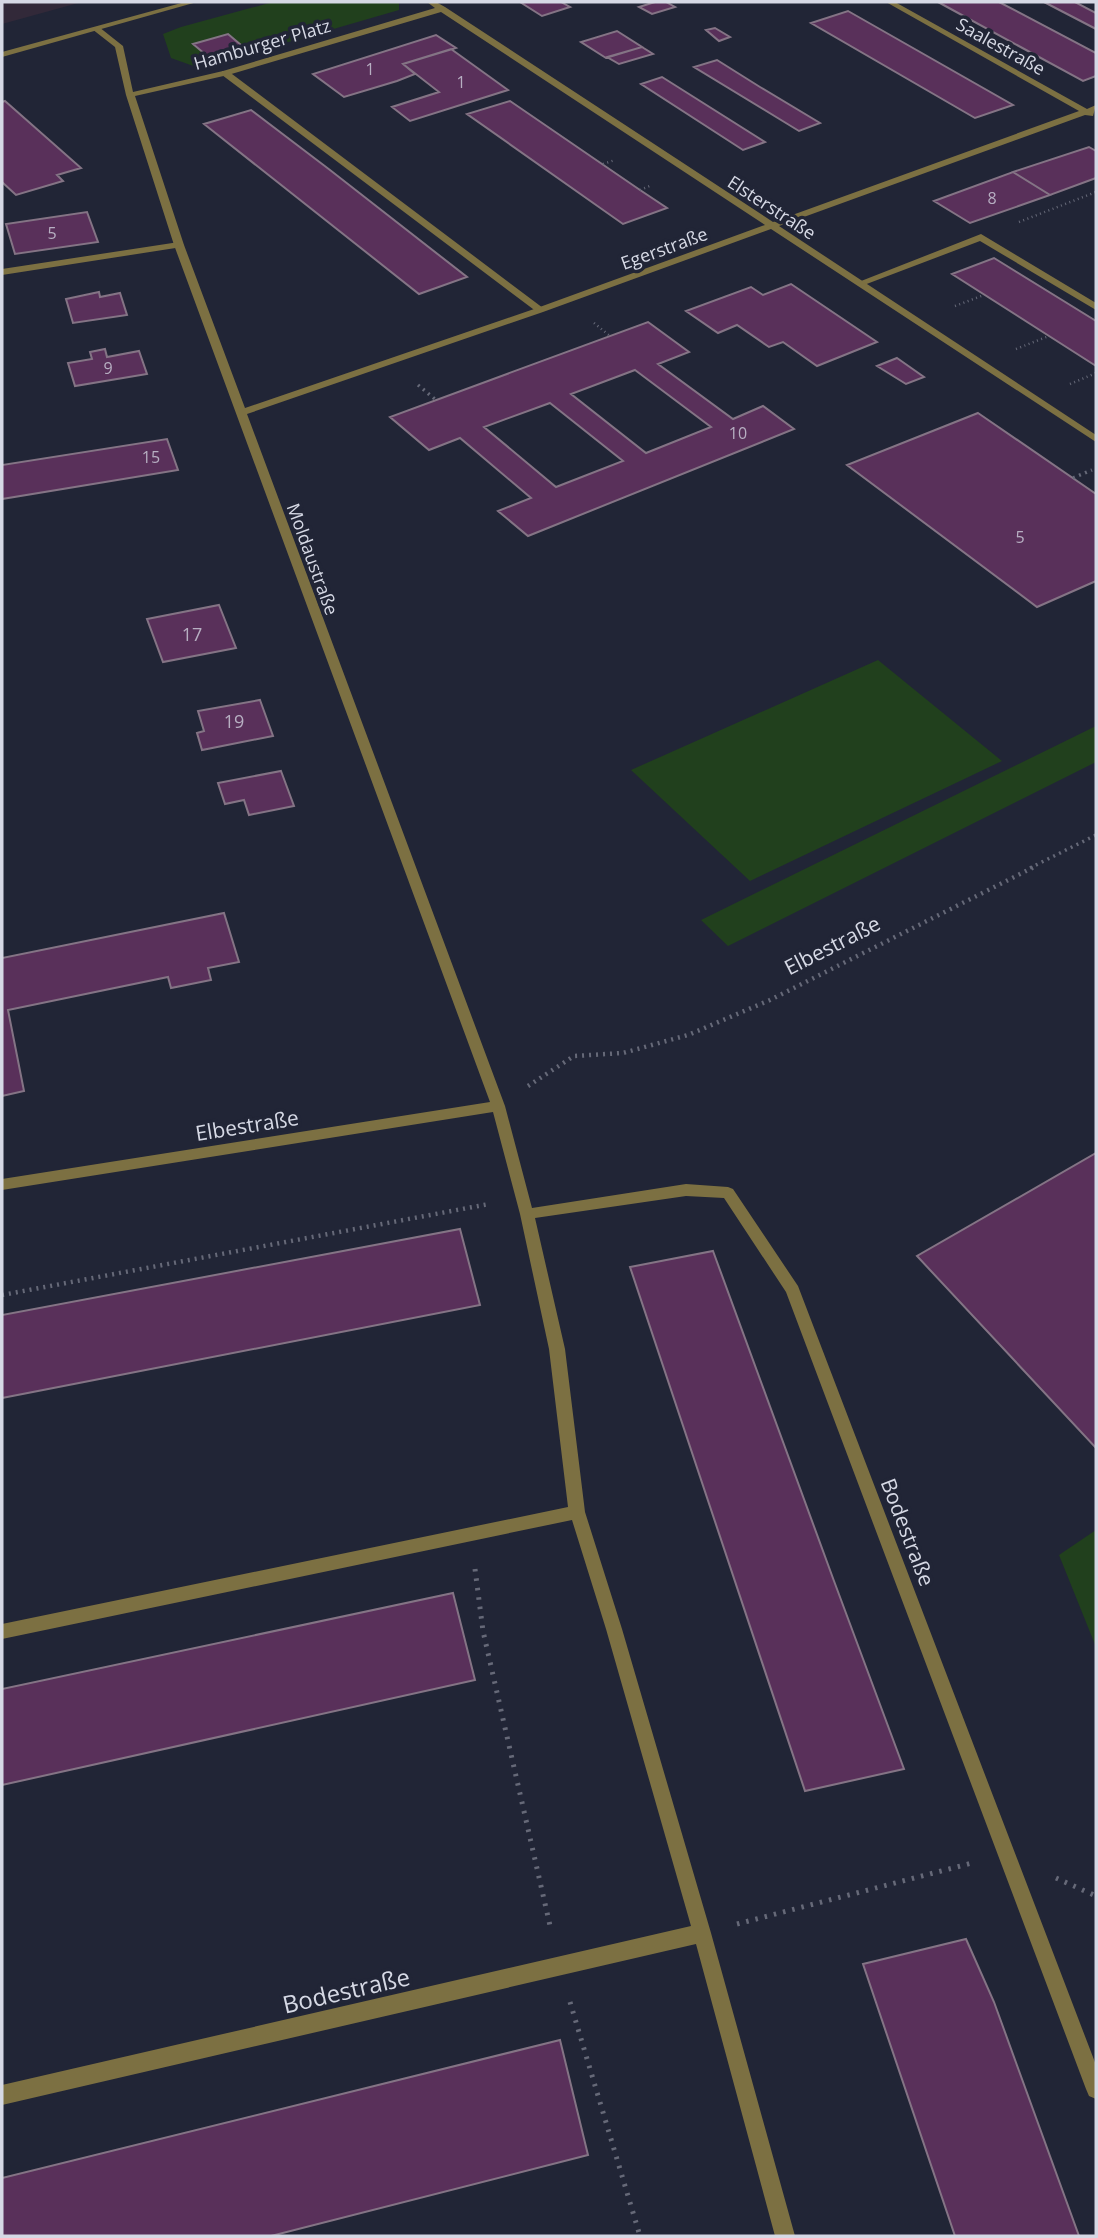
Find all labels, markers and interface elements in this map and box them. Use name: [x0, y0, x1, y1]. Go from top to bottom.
street label: Saalestraße: [952, 12, 1050, 80]
street label: Hamburger Platz: [191, 13, 333, 75]
house number: 1: [365, 58, 375, 80]
house number: 1: [456, 71, 466, 93]
street label: Elsterstraße: [723, 170, 821, 244]
house number: 8: [987, 187, 997, 209]
street label: Egerstraße: [617, 221, 711, 275]
house number: 5: [47, 222, 57, 244]
house number: 9: [103, 357, 113, 379]
house number: 10: [729, 422, 747, 444]
house number: 15: [142, 446, 160, 468]
street label: Moldaustraße: [282, 500, 344, 618]
house number: 5: [1015, 526, 1025, 548]
house number: 17: [182, 622, 202, 646]
house number: 19: [224, 709, 244, 733]
street label: Elbestraße: [779, 909, 885, 981]
street label: Elbestraße: [193, 1103, 301, 1147]
street label: Bodestraße: [875, 1474, 941, 1590]
street label: Bodestraße: [279, 1959, 413, 2021]

